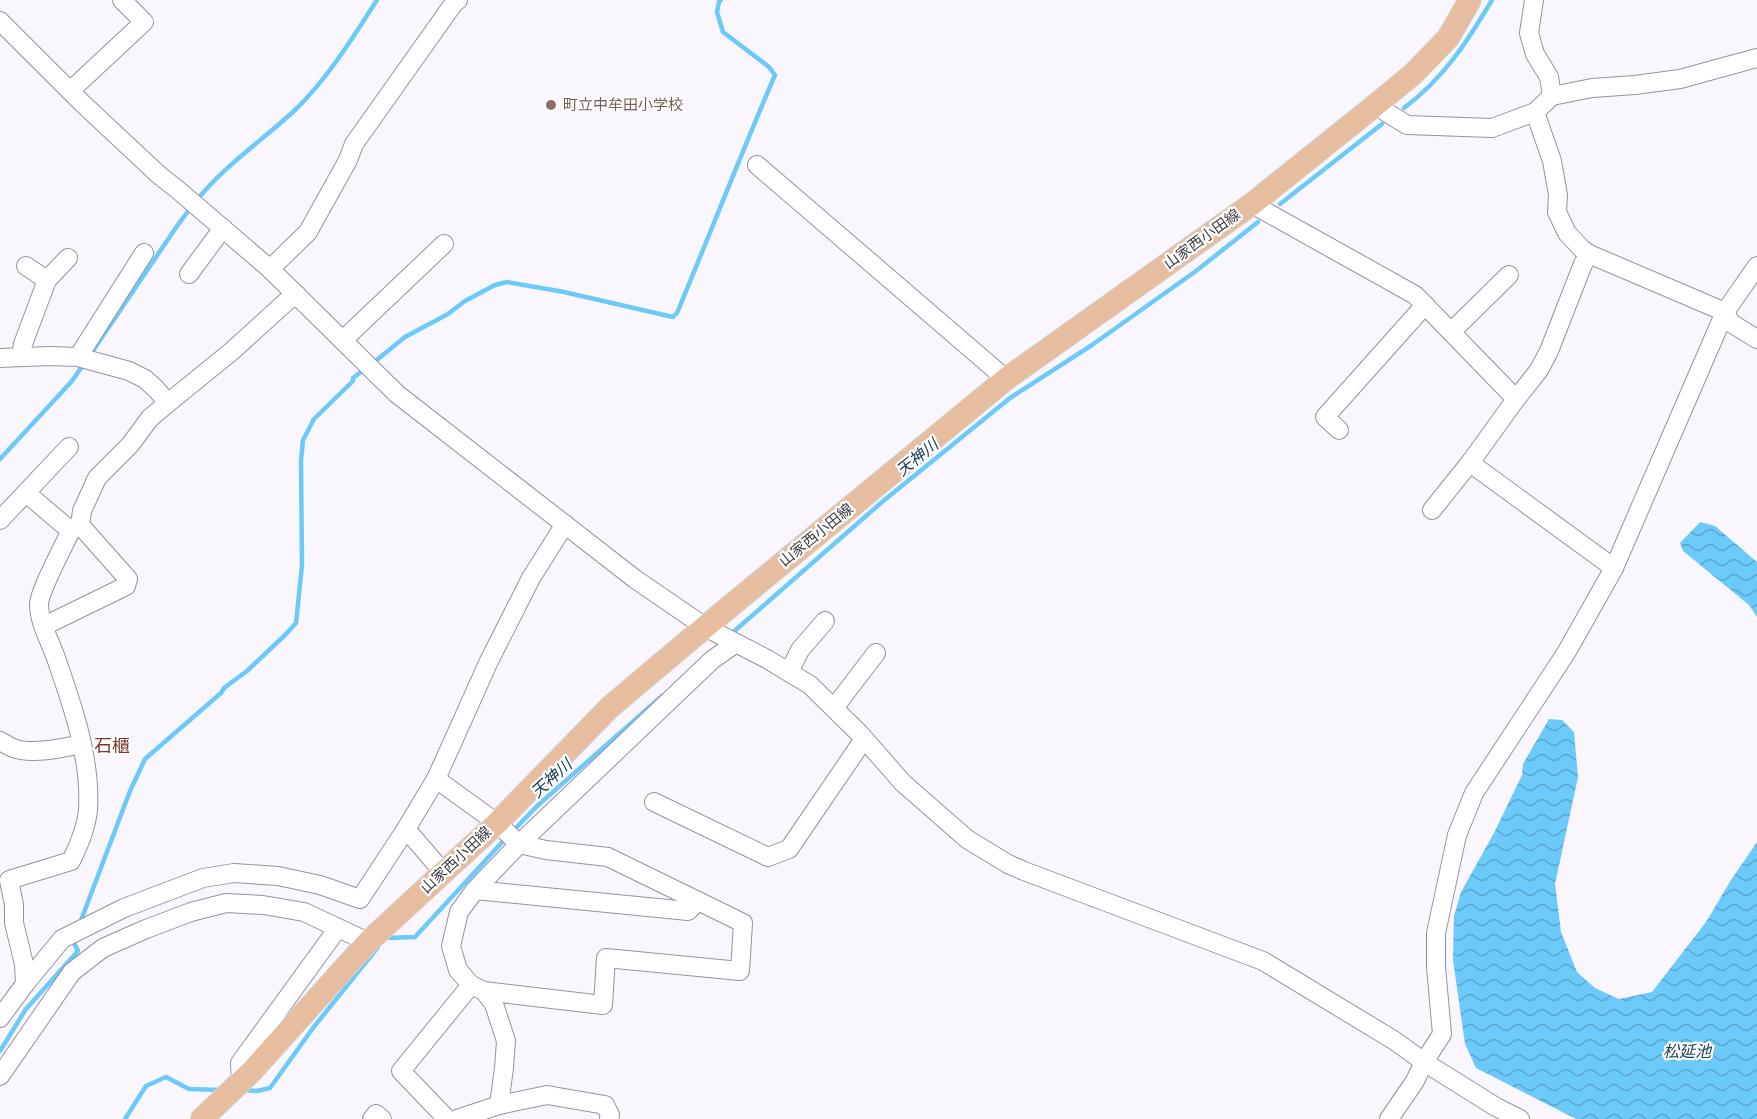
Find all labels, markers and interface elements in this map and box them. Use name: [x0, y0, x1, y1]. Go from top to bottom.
place label: 町立中牟田小学校: [563, 96, 683, 114]
marker: 町立中牟田小学校: [544, 98, 558, 112]
street label: 山家西小田線: [1160, 205, 1244, 273]
water label: 天神川: [893, 434, 943, 480]
street label: 山家西小田線: [775, 500, 857, 570]
district label: 石櫃: [94, 735, 130, 756]
water label: 天神川: [527, 754, 577, 801]
street label: 山家西小田線: [417, 823, 495, 897]
water label: 松延池: [1663, 1042, 1713, 1061]

